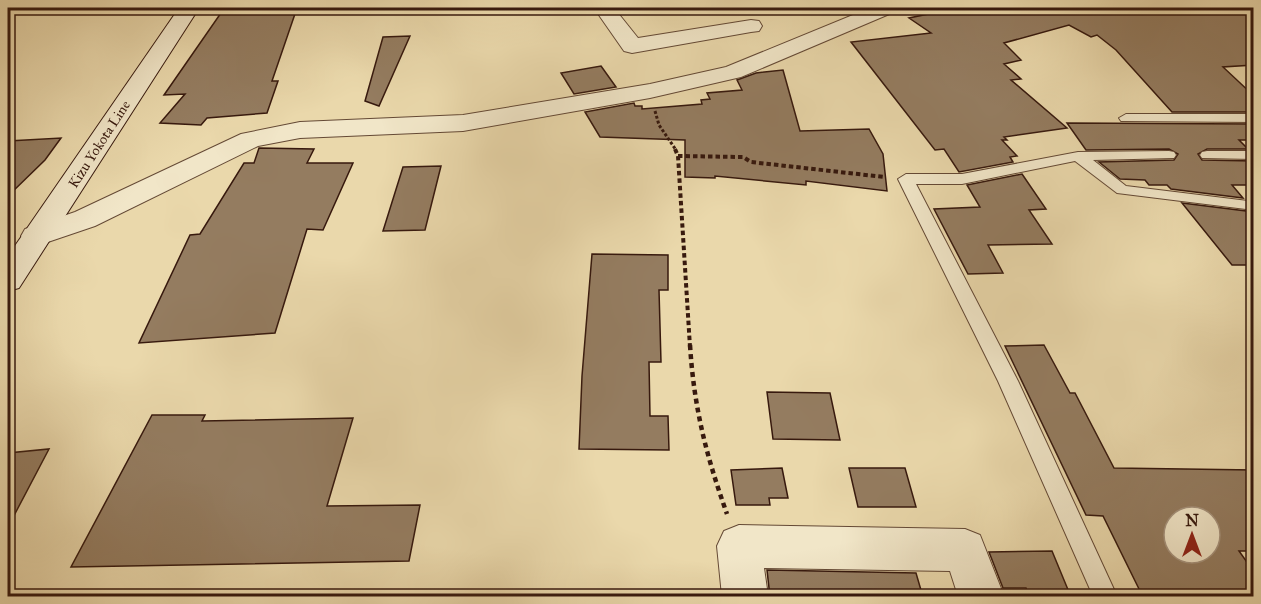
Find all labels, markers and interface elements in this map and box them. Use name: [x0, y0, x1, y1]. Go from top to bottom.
street label: Kizu Yokota Line: [65, 97, 134, 191]
north arrow: [1162, 505, 1222, 565]
text: N: [1185, 511, 1199, 530]

